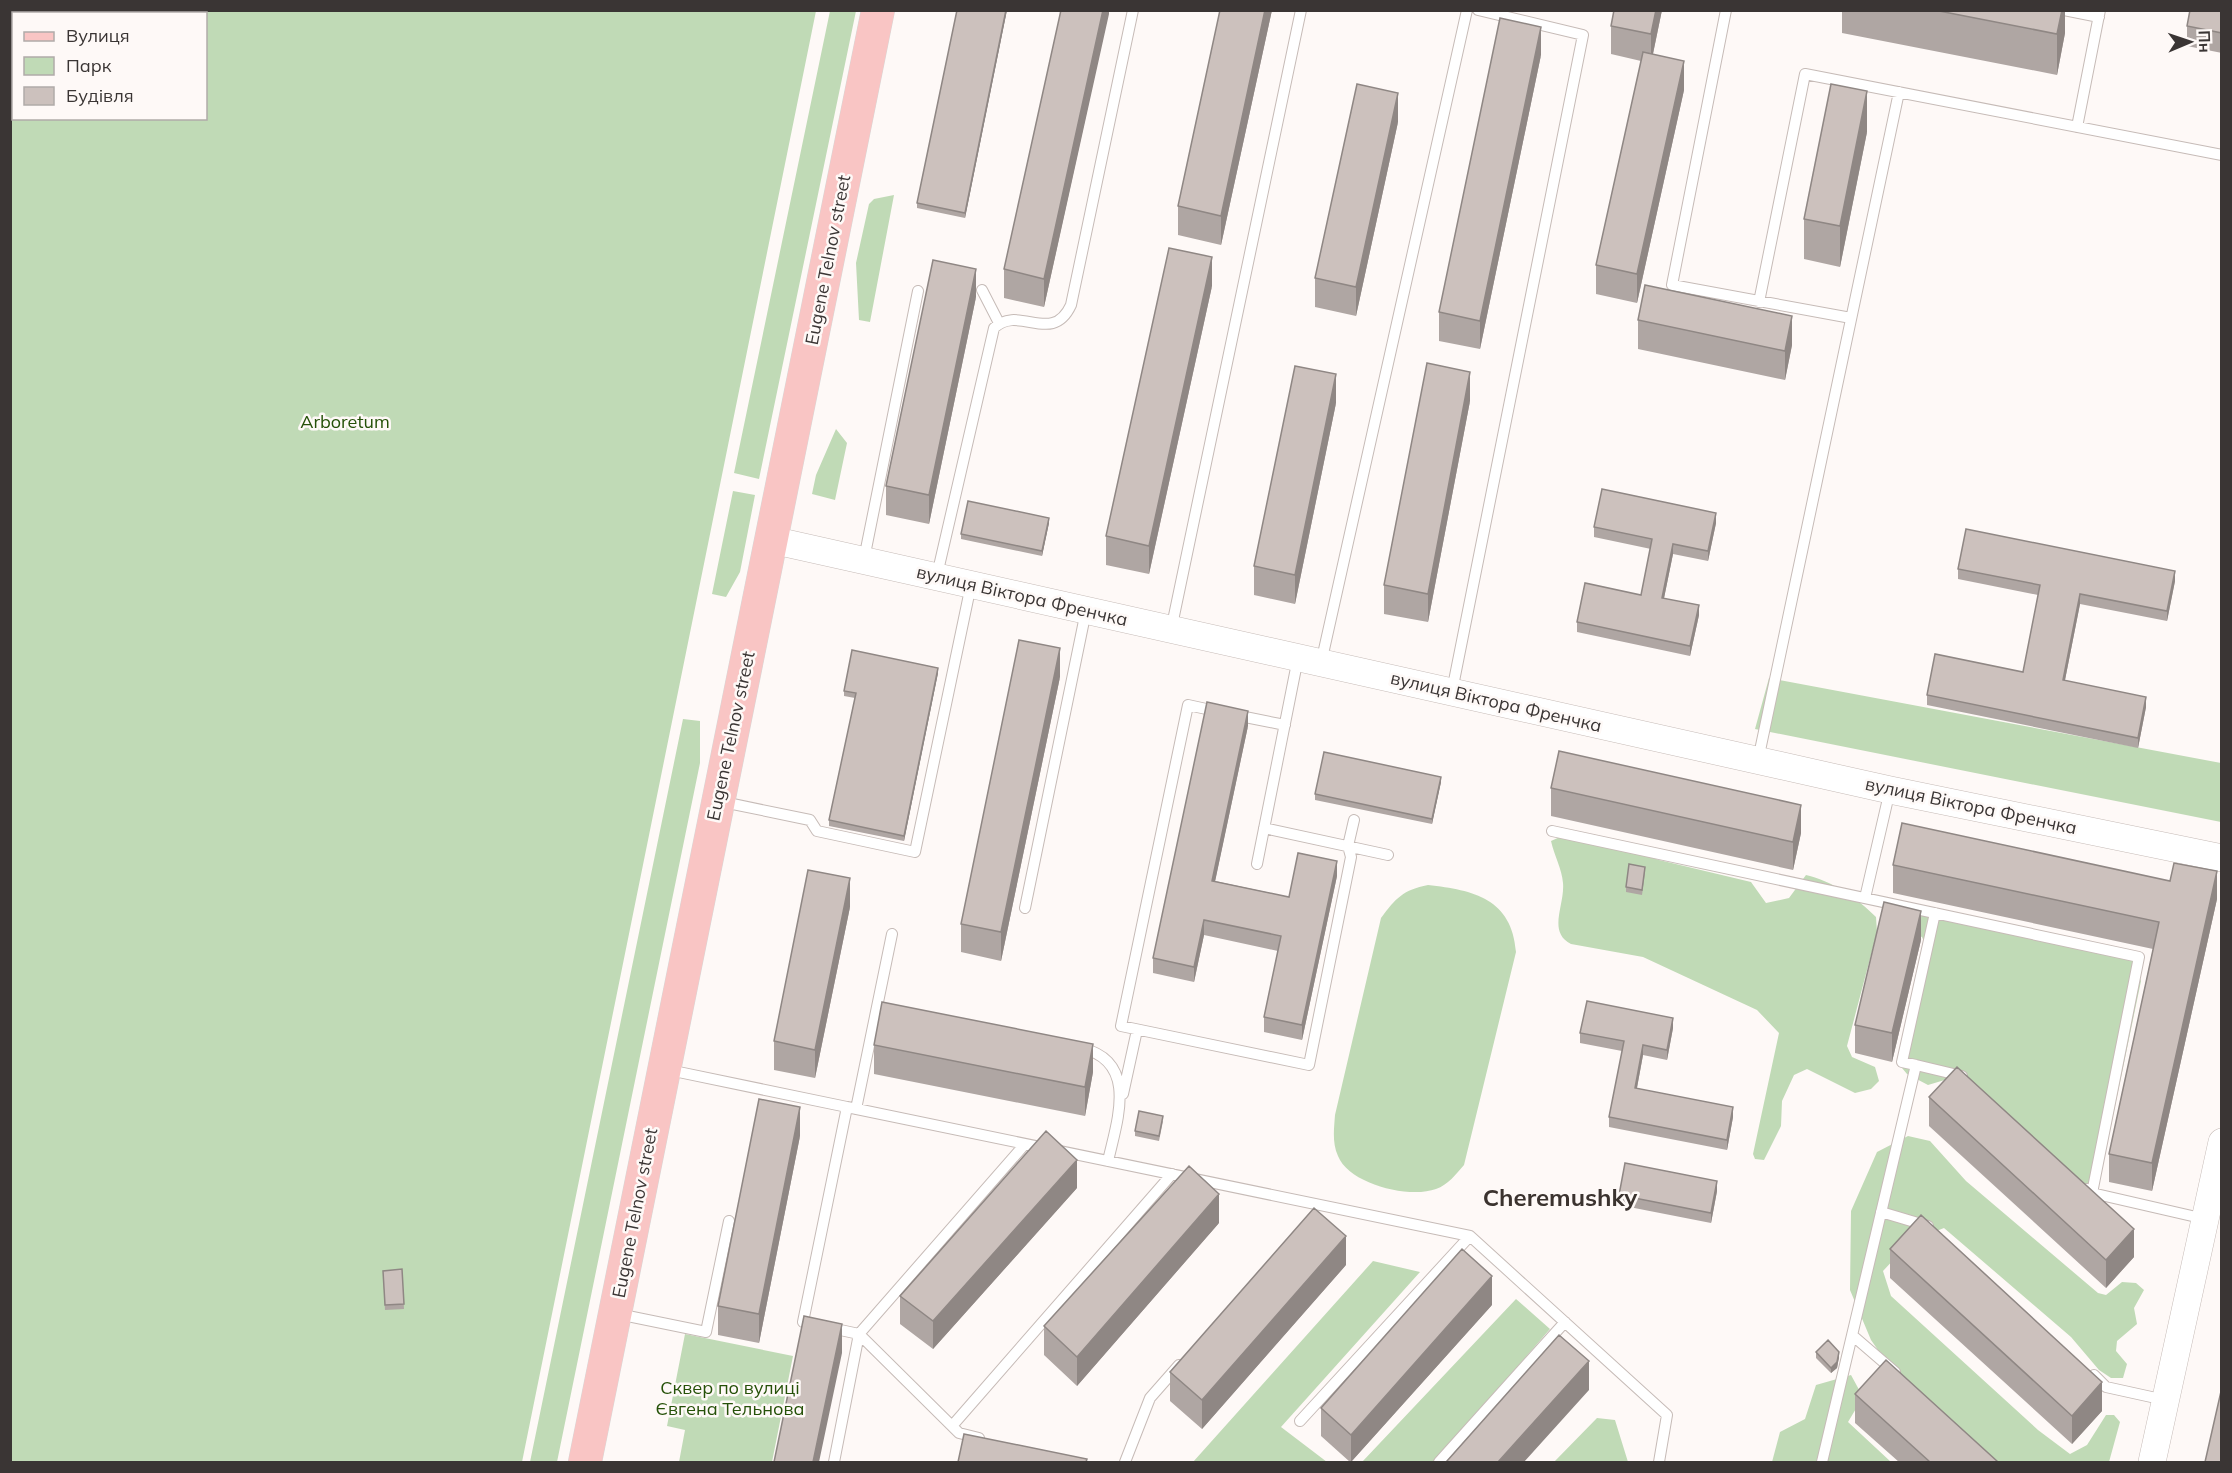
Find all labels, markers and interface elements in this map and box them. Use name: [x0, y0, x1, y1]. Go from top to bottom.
legend: [12, 12, 207, 120]
north arrow: [2160, 12, 2220, 72]
text: Вулиця: [66, 24, 130, 47]
text: Пн: [2195, 30, 2215, 53]
text: Парк: [66, 54, 112, 77]
text: Будівля: [66, 84, 134, 107]
street label: Eugene Telnov street: [800, 173, 855, 347]
park label: Arboretum: [300, 410, 390, 433]
street label: вулиця Віктора Френчка: [914, 560, 1130, 631]
street label: Eugene Telnov street: [701, 649, 760, 823]
street label: вулиця Віктора Френчка: [1388, 666, 1604, 737]
street label: вулиця Віктора Френчка: [1863, 772, 2079, 839]
street label: Eugene Telnov street: [607, 1126, 662, 1300]
district label: Cheremushky: [1483, 1182, 1638, 1212]
park label: Сквер по вулиці Євгена Тельнова: [655, 1376, 805, 1420]

